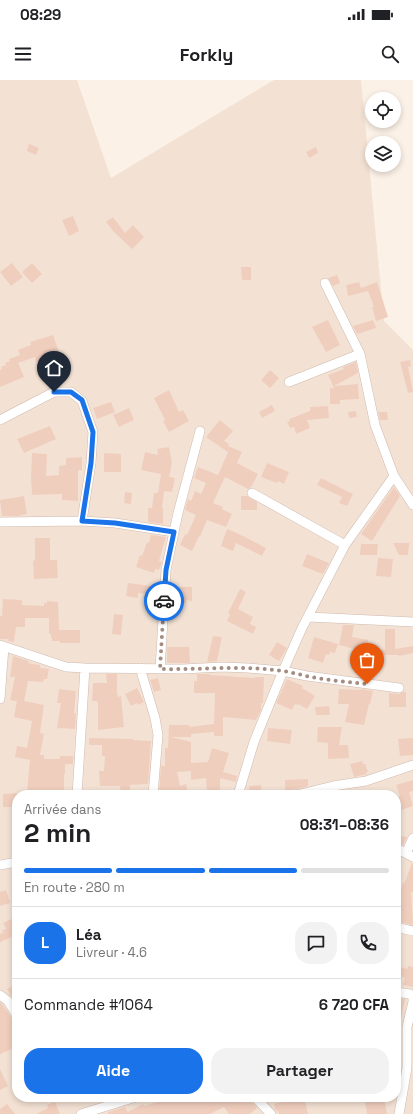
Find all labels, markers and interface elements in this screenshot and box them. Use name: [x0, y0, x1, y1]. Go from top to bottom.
text: 08:29: [20, 5, 61, 24]
icon: menu: [12, 43, 34, 65]
text: Forkly: [180, 43, 233, 66]
icon: search: [379, 43, 401, 65]
map controls: [365, 92, 401, 172]
button: locate: [365, 92, 401, 128]
button: layers: [365, 136, 401, 172]
pin: [37, 351, 71, 392]
icon: home: [43, 357, 65, 379]
courier: [144, 581, 184, 621]
icon: car: [153, 590, 175, 612]
pin: [350, 643, 384, 684]
icon: bag: [356, 649, 378, 671]
text: Arrivée dans: [24, 801, 101, 818]
text: 08:31–08:36: [300, 815, 389, 834]
text: 2 min: [24, 816, 91, 850]
text: En route · 280 m: [24, 879, 125, 896]
button: chat: [295, 922, 337, 964]
button: phone: [347, 922, 389, 964]
text: Léa: [76, 925, 101, 944]
text: L: [41, 933, 49, 952]
text: Livreur · 4.6: [76, 944, 147, 961]
text: Commande #1064: [24, 995, 153, 1014]
text: 6 720 CFA: [319, 995, 389, 1014]
button: Aide: [24, 1048, 203, 1094]
button: Partager: [211, 1048, 389, 1094]

